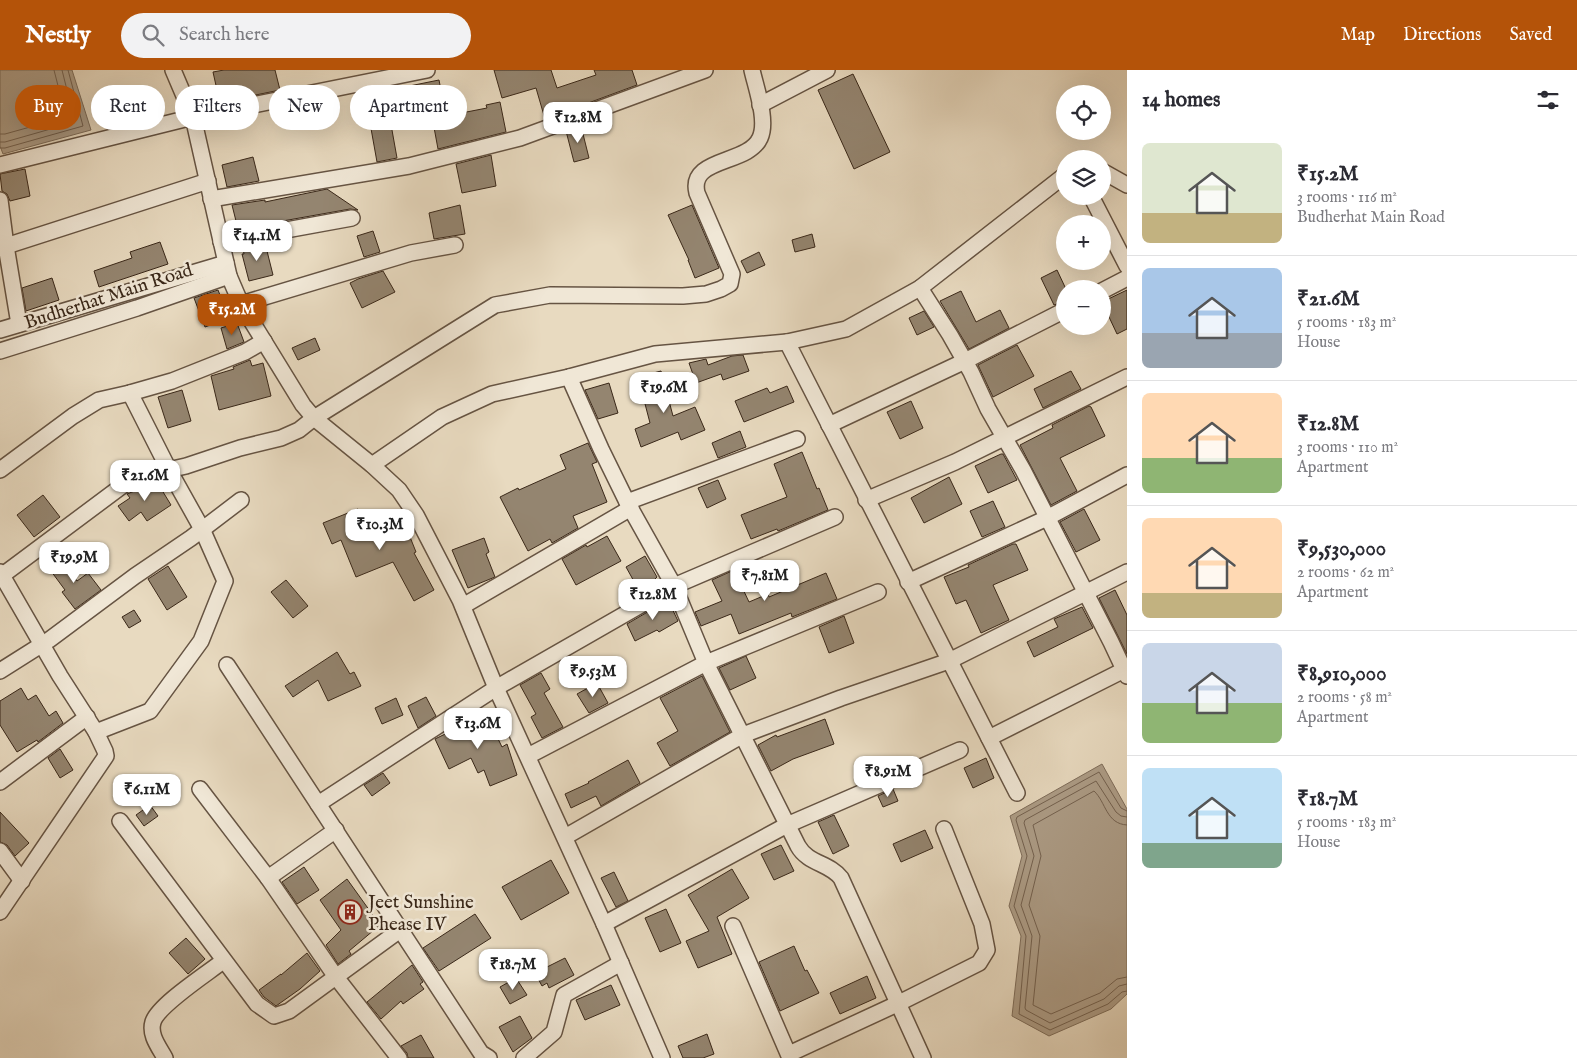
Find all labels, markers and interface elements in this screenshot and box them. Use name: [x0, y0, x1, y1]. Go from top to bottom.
search box: [121, 13, 471, 58]
text: Nestly: [25, 20, 91, 51]
icon: search: [139, 21, 167, 49]
text: Search here: [179, 23, 269, 47]
text: Map: [1341, 24, 1375, 47]
text: Directions: [1403, 24, 1481, 47]
text: Saved: [1509, 24, 1552, 47]
chip: Buy: [15, 85, 81, 130]
chip: Rent: [91, 85, 165, 130]
chip: Filters: [175, 85, 259, 130]
chip: New: [269, 85, 340, 130]
chip: Apartment: [350, 85, 467, 130]
map controls: [1056, 85, 1111, 335]
button: locate: [1056, 85, 1111, 140]
icon: filters: [1534, 86, 1562, 114]
text: 14 homes: [1142, 87, 1220, 114]
pin: ₹12.8M: [537, 102, 619, 144]
text: ₹12.8M: [554, 108, 602, 128]
button: layers: [1056, 150, 1111, 205]
text: ₹15.2M: [1297, 161, 1359, 188]
icon: home: [1182, 163, 1242, 223]
text: 3 rooms · 116 m²: [1297, 188, 1397, 208]
text: Budherhat Main Road: [1297, 208, 1445, 228]
button: +: [1056, 215, 1111, 270]
pin: ₹14.1M: [216, 220, 298, 262]
text: ₹14.1M: [233, 226, 281, 246]
street label: Budherhat Main Road: [21, 258, 197, 335]
button: −: [1056, 280, 1111, 335]
text: ₹21.6M: [1297, 286, 1360, 313]
icon: home: [1182, 288, 1242, 348]
pin: ₹15.2M: [191, 294, 273, 336]
text: ₹15.2M: [209, 300, 255, 320]
text: 5 rooms · 183 m²: [1297, 313, 1396, 333]
text: House: [1297, 333, 1340, 353]
pin: ₹19.6M: [623, 372, 705, 414]
text: ₹19.6M: [640, 378, 688, 398]
text: ₹12.8M: [1297, 411, 1359, 438]
icon: home: [1182, 413, 1242, 473]
text: 3 rooms · 110 m²: [1297, 438, 1398, 458]
text: Apartment: [1297, 458, 1368, 478]
pin: ₹21.6M: [104, 460, 186, 502]
text: ₹21.6M: [121, 466, 169, 486]
pin: ₹10.3M: [339, 508, 421, 551]
text: ₹10.3M: [356, 515, 404, 535]
text: ₹9,530,000: [1297, 536, 1386, 563]
icon: home: [1182, 538, 1242, 598]
pin: ₹19.9M: [33, 542, 115, 584]
text: ₹19.9M: [50, 548, 98, 568]
pin: ₹7.81M: [724, 560, 806, 602]
text: 2 rooms · 62 m²: [1297, 563, 1394, 583]
text: ₹7.81M: [741, 566, 789, 586]
pin: ₹12.8M: [612, 578, 694, 621]
text: Apartment: [1297, 583, 1368, 603]
text: ₹12.8M: [629, 585, 677, 605]
pin: ₹9.53M: [552, 656, 634, 698]
text: ₹8,910,000: [1297, 661, 1387, 688]
text: ₹9.53M: [570, 662, 616, 682]
icon: home: [1182, 663, 1242, 723]
text: 2 rooms · 58 m²: [1297, 688, 1392, 708]
pin: ₹13.6M: [437, 708, 519, 750]
text: Apartment: [1297, 708, 1368, 728]
text: ₹13.6M: [455, 714, 501, 734]
pin: ₹8.91M: [847, 756, 929, 798]
text: ₹8.91M: [865, 762, 911, 782]
pin: ₹6.11M: [106, 774, 188, 816]
text: ₹6.11M: [124, 780, 170, 800]
text: ₹18.7M: [1297, 786, 1358, 813]
icon: home: [1182, 788, 1242, 848]
text: 5 rooms · 183 m²: [1297, 813, 1396, 833]
text: House: [1297, 833, 1340, 853]
place label: Jeet Sunshine Phease IV: [366, 891, 474, 937]
building icon: Jeet Sunshine Phease IV: [337, 899, 363, 925]
pin: ₹18.7M: [472, 948, 554, 991]
text: ₹18.7M: [490, 955, 536, 975]

